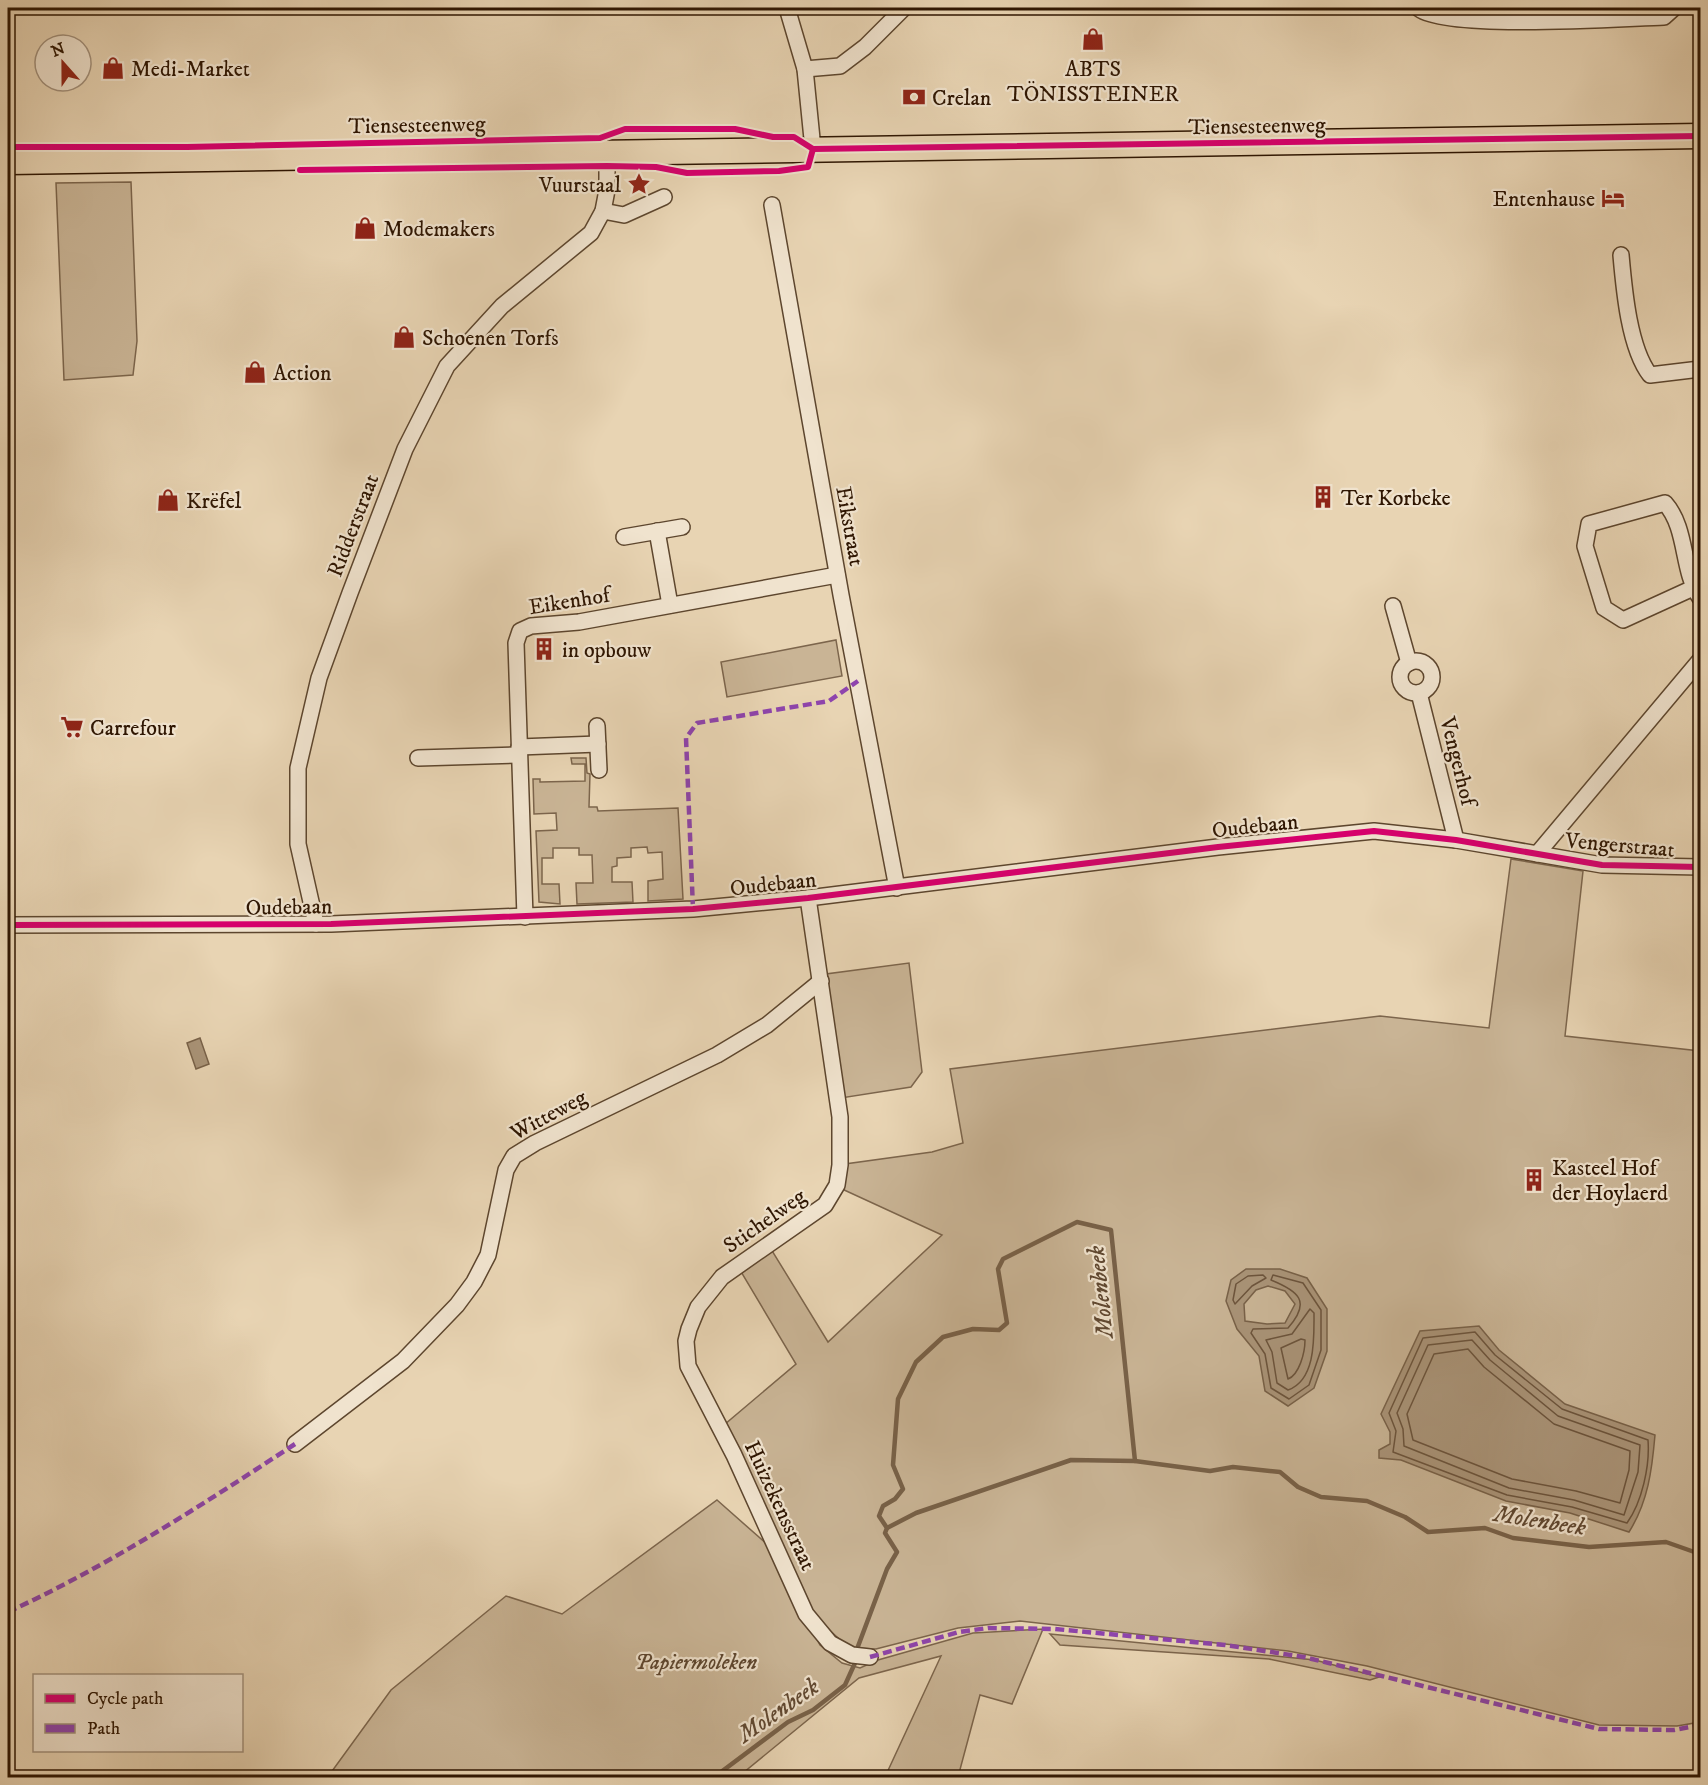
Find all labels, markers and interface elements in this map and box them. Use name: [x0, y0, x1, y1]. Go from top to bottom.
shop icon: ABTS TÖNISSTEINER: [1080, 26, 1106, 52]
north arrow: [33, 33, 93, 93]
text: N: [48, 38, 68, 62]
shop icon: Medi-Market: [100, 55, 126, 81]
place label: Medi-Market: [131, 56, 250, 83]
place label: ABTS TÖNISSTEINER: [1007, 56, 1179, 108]
bank icon: Crelan: [901, 84, 927, 110]
place label: Crelan: [932, 85, 992, 112]
street label: Tiensesteenweg: [348, 111, 486, 140]
street label: Tiensesteenweg: [1188, 112, 1326, 141]
place icon: Vuurstaal: [626, 171, 652, 197]
place label: Vuurstaal: [538, 172, 621, 199]
hotel icon: Entenhause: [1600, 185, 1626, 211]
place label: Entenhause: [1492, 186, 1595, 213]
shop icon: Modemakers: [352, 215, 378, 241]
place label: Modemakers: [383, 216, 495, 243]
shop icon: Schoenen Torfs: [391, 324, 417, 350]
place label: Schoenen Torfs: [422, 325, 559, 352]
shop icon: Action: [242, 359, 268, 385]
place label: Action: [273, 360, 332, 387]
street label: Ridderstraat: [321, 470, 385, 581]
street label: Eikstraat: [829, 484, 870, 568]
building icon: Ter Korbeke: [1310, 484, 1336, 510]
place label: Ter Korbeke: [1341, 485, 1451, 512]
shop icon: Krëfel: [155, 487, 181, 513]
place label: Krëfel: [186, 488, 242, 515]
street label: Eikenhof: [527, 581, 616, 621]
building icon: in opbouw: [531, 636, 557, 662]
place label: in opbouw: [562, 637, 651, 664]
street label: Vengerhof: [1433, 713, 1483, 812]
supermarket icon: Carrefour: [59, 714, 85, 740]
place label: Carrefour: [90, 715, 177, 742]
street label: Oudebaan: [1211, 808, 1300, 844]
street label: Vengerstraat: [1563, 827, 1676, 864]
street label: Oudebaan: [729, 866, 818, 902]
street label: Oudebaan: [245, 893, 333, 922]
street label: Witteweg: [505, 1084, 592, 1147]
place label: Kasteel Hof der Hoylaerd: [1552, 1155, 1668, 1207]
building icon: Kasteel Hof der Hoylaerd: [1521, 1167, 1547, 1193]
street label: Stichelweg: [718, 1183, 812, 1259]
water label: Molenbeek: [1081, 1244, 1121, 1342]
street label: Huizekensstraat: [738, 1436, 821, 1575]
water label: Molenbeek: [1490, 1499, 1588, 1543]
park label: Papiermoleken: [635, 1649, 757, 1676]
water label: Molenbeek: [730, 1672, 825, 1751]
legend: [33, 1674, 243, 1752]
text: Cycle path: [87, 1688, 164, 1710]
text: Path: [87, 1718, 121, 1740]

